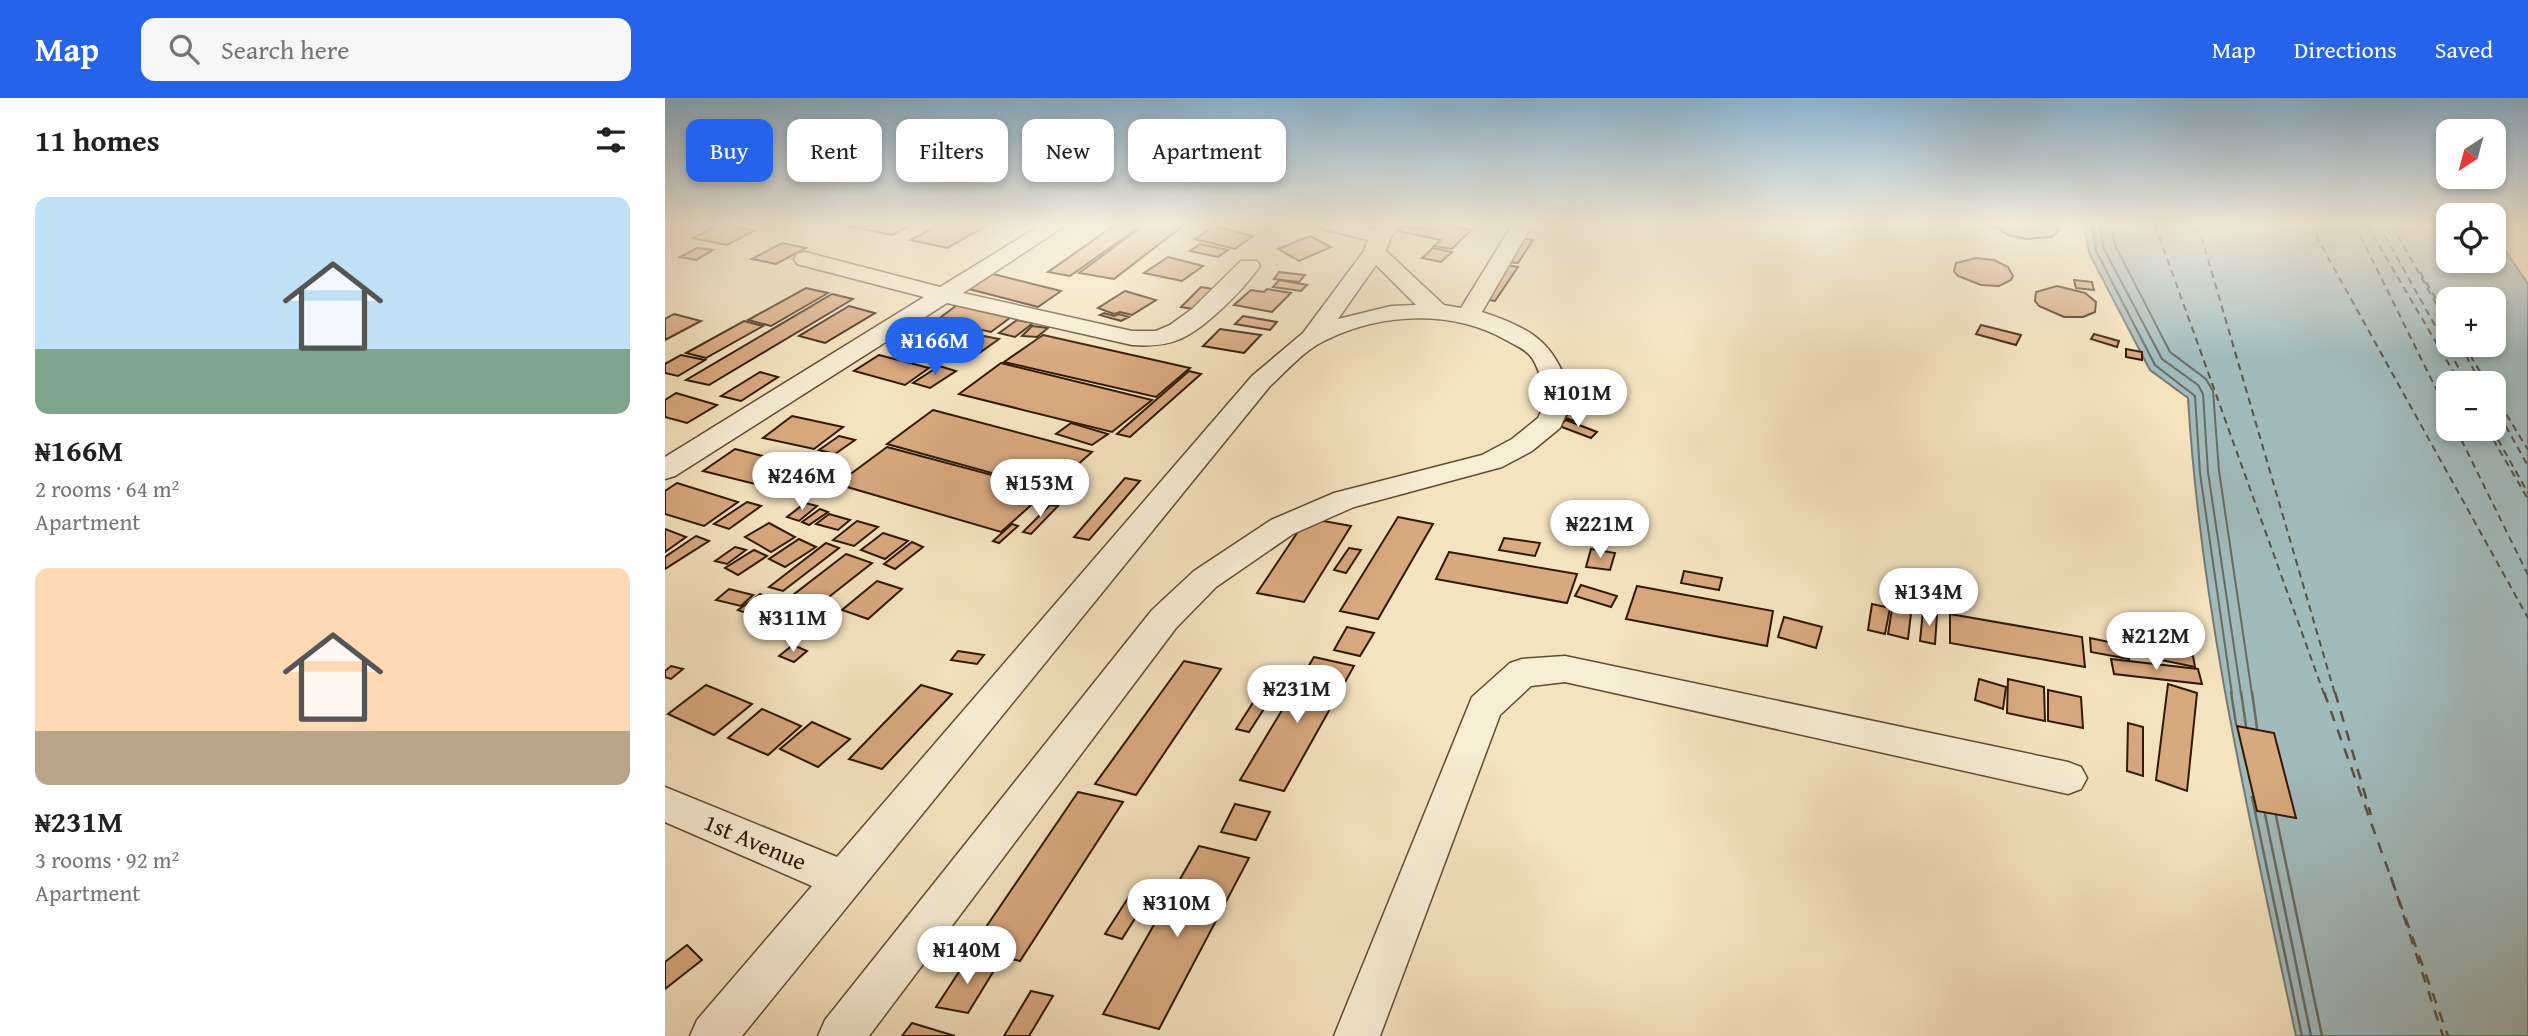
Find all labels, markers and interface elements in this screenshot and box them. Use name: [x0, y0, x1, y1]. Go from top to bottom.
search box: [141, 18, 631, 81]
text: Map: [35, 25, 99, 73]
icon: search: [165, 30, 203, 68]
text: Search here: [221, 30, 349, 69]
text: Map: [2212, 32, 2256, 67]
text: Directions: [2294, 32, 2397, 67]
text: Saved: [2435, 32, 2493, 67]
text: 11 homes: [35, 118, 160, 162]
chip: Buy: [686, 119, 773, 182]
chip: Rent: [787, 119, 882, 182]
chip: Filters: [896, 119, 1008, 182]
chip: New: [1022, 119, 1114, 182]
chip: Apartment: [1128, 119, 1286, 182]
north arrow: [2436, 119, 2506, 189]
map controls: [2436, 119, 2506, 441]
icon: filters: [592, 121, 630, 159]
button: locate: [2436, 203, 2506, 273]
icon: home: [270, 243, 396, 369]
button: +: [2436, 287, 2506, 357]
pin: ₦166M: [886, 317, 984, 377]
text: ₦166M: [901, 323, 969, 356]
pin: ₦101M: [1529, 370, 1627, 429]
button: −: [2436, 371, 2506, 441]
text: ₦101M: [1544, 375, 1612, 408]
text: ₦166M: [35, 428, 123, 472]
pin: ₦246M: [753, 452, 851, 512]
text: ₦246M: [768, 458, 836, 491]
pin: ₦153M: [991, 460, 1089, 519]
text: ₦153M: [1006, 465, 1074, 498]
text: 2 rooms · 64 m²: [35, 472, 179, 505]
pin: ₦221M: [1551, 500, 1649, 560]
text: Apartment: [35, 505, 140, 538]
text: ₦221M: [1566, 506, 1634, 539]
pin: ₦134M: [1880, 568, 1978, 628]
text: ₦134M: [1895, 574, 1963, 607]
pin: ₦311M: [744, 594, 842, 654]
text: ₦311M: [759, 600, 827, 633]
pin: ₦212M: [2107, 612, 2205, 672]
icon: home: [270, 614, 396, 740]
text: ₦212M: [2122, 618, 2190, 651]
pin: ₦231M: [1248, 666, 1346, 725]
text: ₦231M: [1263, 671, 1331, 704]
text: ₦231M: [35, 799, 123, 843]
street label: 1st Avenue: [698, 804, 812, 879]
text: 3 rooms · 92 m²: [35, 843, 179, 876]
text: Apartment: [35, 876, 140, 909]
pin: ₦310M: [1128, 880, 1226, 939]
text: ₦310M: [1143, 885, 1211, 918]
pin: ₦140M: [918, 926, 1016, 986]
text: ₦140M: [933, 932, 1001, 965]

